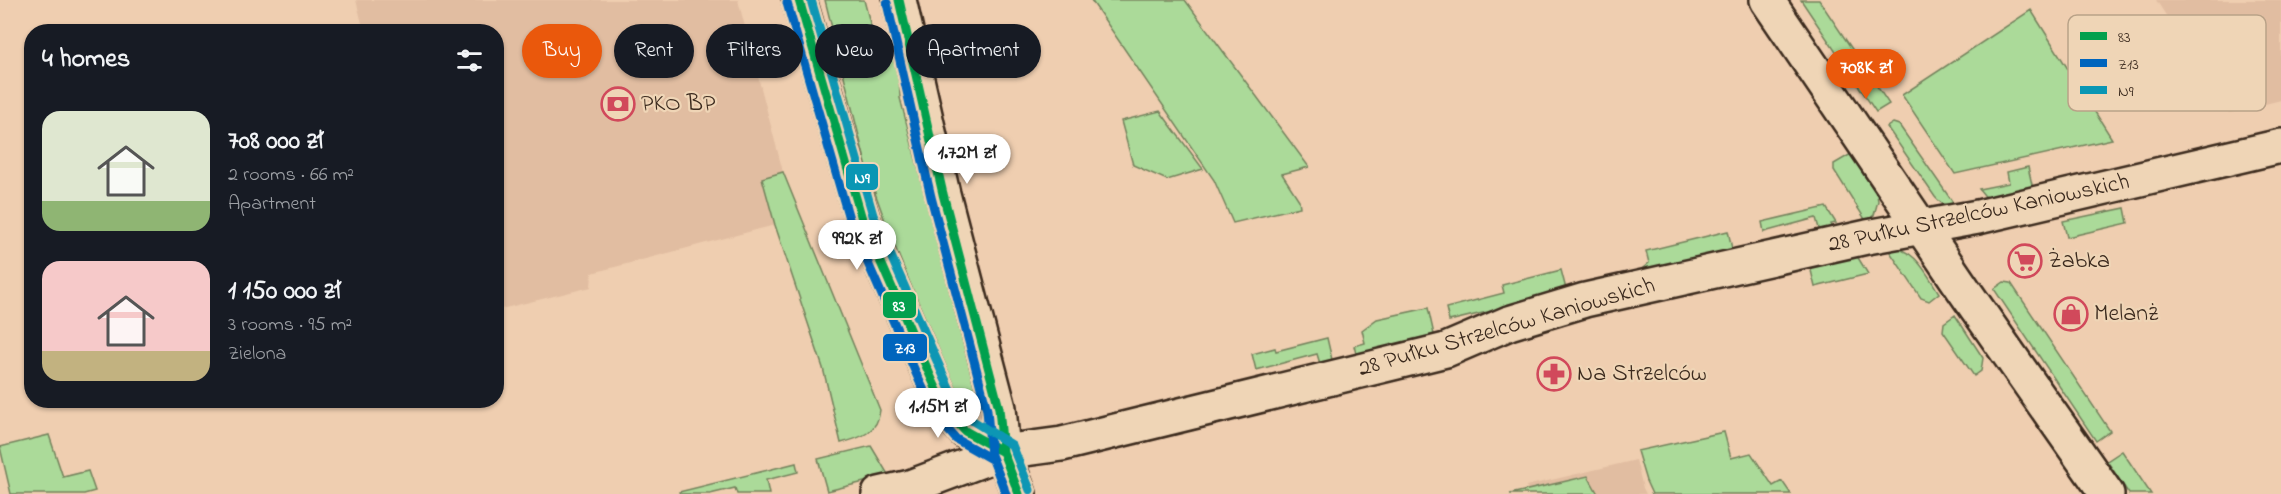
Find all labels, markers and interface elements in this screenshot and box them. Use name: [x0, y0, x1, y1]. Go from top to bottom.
legend: [2068, 15, 2266, 111]
chip: Buy: [522, 24, 602, 78]
chip: Rent: [614, 24, 694, 78]
chip: Filters: [706, 24, 803, 78]
chip: New: [815, 24, 894, 78]
chip: Apartment: [906, 24, 1041, 78]
text: 83: [2118, 26, 2131, 50]
text: 4 homes: [42, 41, 130, 79]
icon: filters: [453, 44, 486, 77]
pin: 708K zł: [1811, 49, 1921, 100]
text: Z13: [2118, 53, 2139, 77]
text: 708K zł: [1840, 54, 1892, 83]
text: N9: [2118, 80, 2134, 104]
bank icon: PKO BP: [600, 86, 636, 122]
place label: PKO BP: [641, 87, 716, 122]
text: 708 000 zł: [228, 123, 323, 161]
pin: 1.72M zł: [905, 134, 1029, 185]
icon: home: [90, 135, 162, 207]
text: 1.72M zł: [938, 139, 996, 168]
text: 2 rooms · 66 m²: [228, 161, 354, 190]
line badge: N9: [845, 163, 879, 191]
street label: 28 Pułku Strzelców Kaniowskich: [1825, 165, 2133, 263]
text: N9: [854, 167, 870, 191]
text: Apartment: [228, 190, 316, 219]
pin: 992K zł: [802, 220, 912, 271]
text: 992K zł: [832, 225, 882, 254]
supermarket icon: Żabka: [2007, 243, 2043, 279]
place label: Żabka: [2048, 244, 2110, 279]
street label: 28 Pułku Strzelców Kaniowskich: [1354, 269, 1660, 387]
text: 1 150 000 zł: [228, 273, 341, 311]
icon: home: [90, 285, 162, 357]
line badge: 83: [882, 291, 917, 319]
text: 83: [892, 295, 906, 319]
shop icon: Melanż: [2053, 296, 2089, 332]
place label: Melanż: [2094, 297, 2159, 332]
text: 3 rooms · 95 m²: [228, 311, 352, 340]
line badge: Z13: [882, 333, 928, 362]
text: Z13: [895, 337, 916, 361]
text: Zielona: [228, 340, 286, 369]
pharmacy icon: Na Strzelców: [1536, 356, 1572, 392]
place label: Na Strzelców: [1577, 357, 1707, 392]
pin: 1.15M zł: [876, 388, 1000, 439]
text: 1.15M zł: [909, 393, 967, 422]

